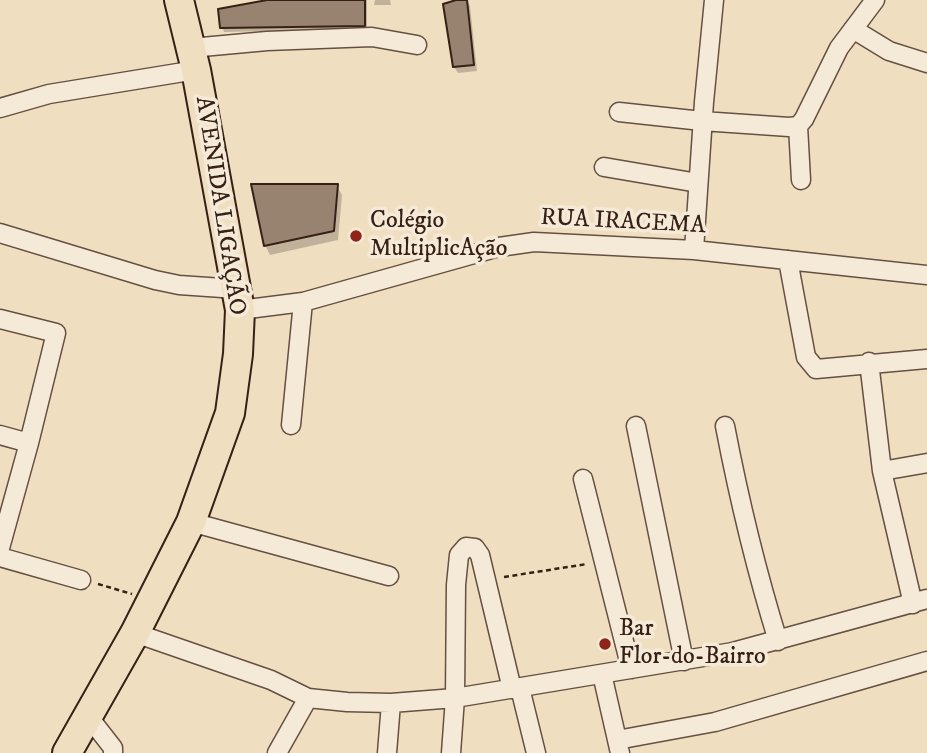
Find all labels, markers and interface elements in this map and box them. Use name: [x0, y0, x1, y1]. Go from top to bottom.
street label: AVENIDA LIGAÇÃO: [187, 94, 251, 318]
street label: RUA IRACEMA: [540, 204, 706, 242]
place label: Colégio MultiplicAção: [370, 208, 507, 264]
marker: Colégio MultiplicAção: [348, 228, 364, 244]
place label: Bar Flor-do-Bairro: [619, 616, 766, 672]
marker: Bar Flor-do-Bairro: [597, 636, 613, 652]

